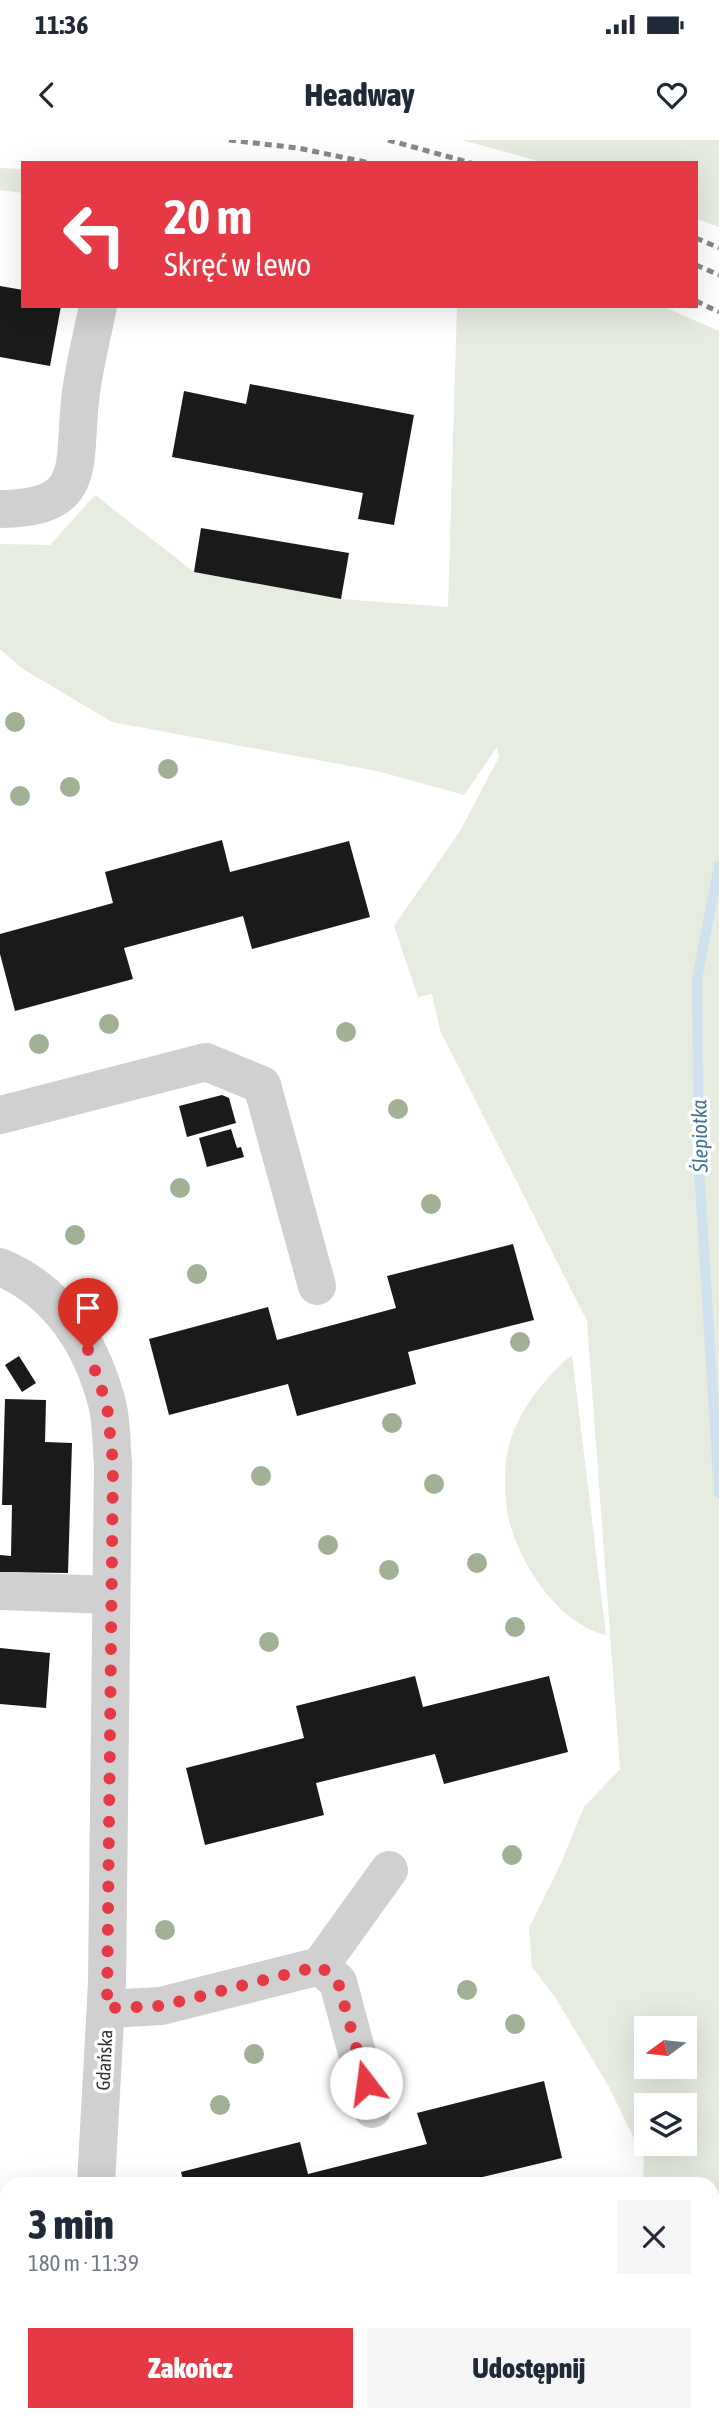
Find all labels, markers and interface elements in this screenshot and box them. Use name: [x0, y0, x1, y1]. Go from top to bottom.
text: 11:36: [35, 10, 89, 40]
icon: back: [28, 76, 66, 114]
text: Headway: [304, 76, 415, 113]
icon: heart: [653, 76, 691, 114]
text: 20 m: [164, 188, 252, 244]
icon: left: [49, 189, 140, 280]
text: Skręć w lewo: [164, 246, 311, 283]
water label: Ślepiotka: [686, 1099, 712, 1174]
pin: [58, 1278, 118, 1350]
icon: arrive: [69, 1289, 107, 1327]
north arrow: [634, 2016, 696, 2079]
map controls: [634, 2016, 697, 2156]
street label: Gdańska: [91, 2029, 117, 2091]
position arrow: [329, 2046, 403, 2120]
button: layers: [634, 2093, 697, 2156]
text: 3 min: [28, 2200, 114, 2248]
button: close: [617, 2200, 691, 2274]
text: 180 m · 11:39: [28, 2250, 139, 2276]
button: Zakończ: [28, 2328, 353, 2408]
button: Udostępnij: [367, 2328, 691, 2408]

